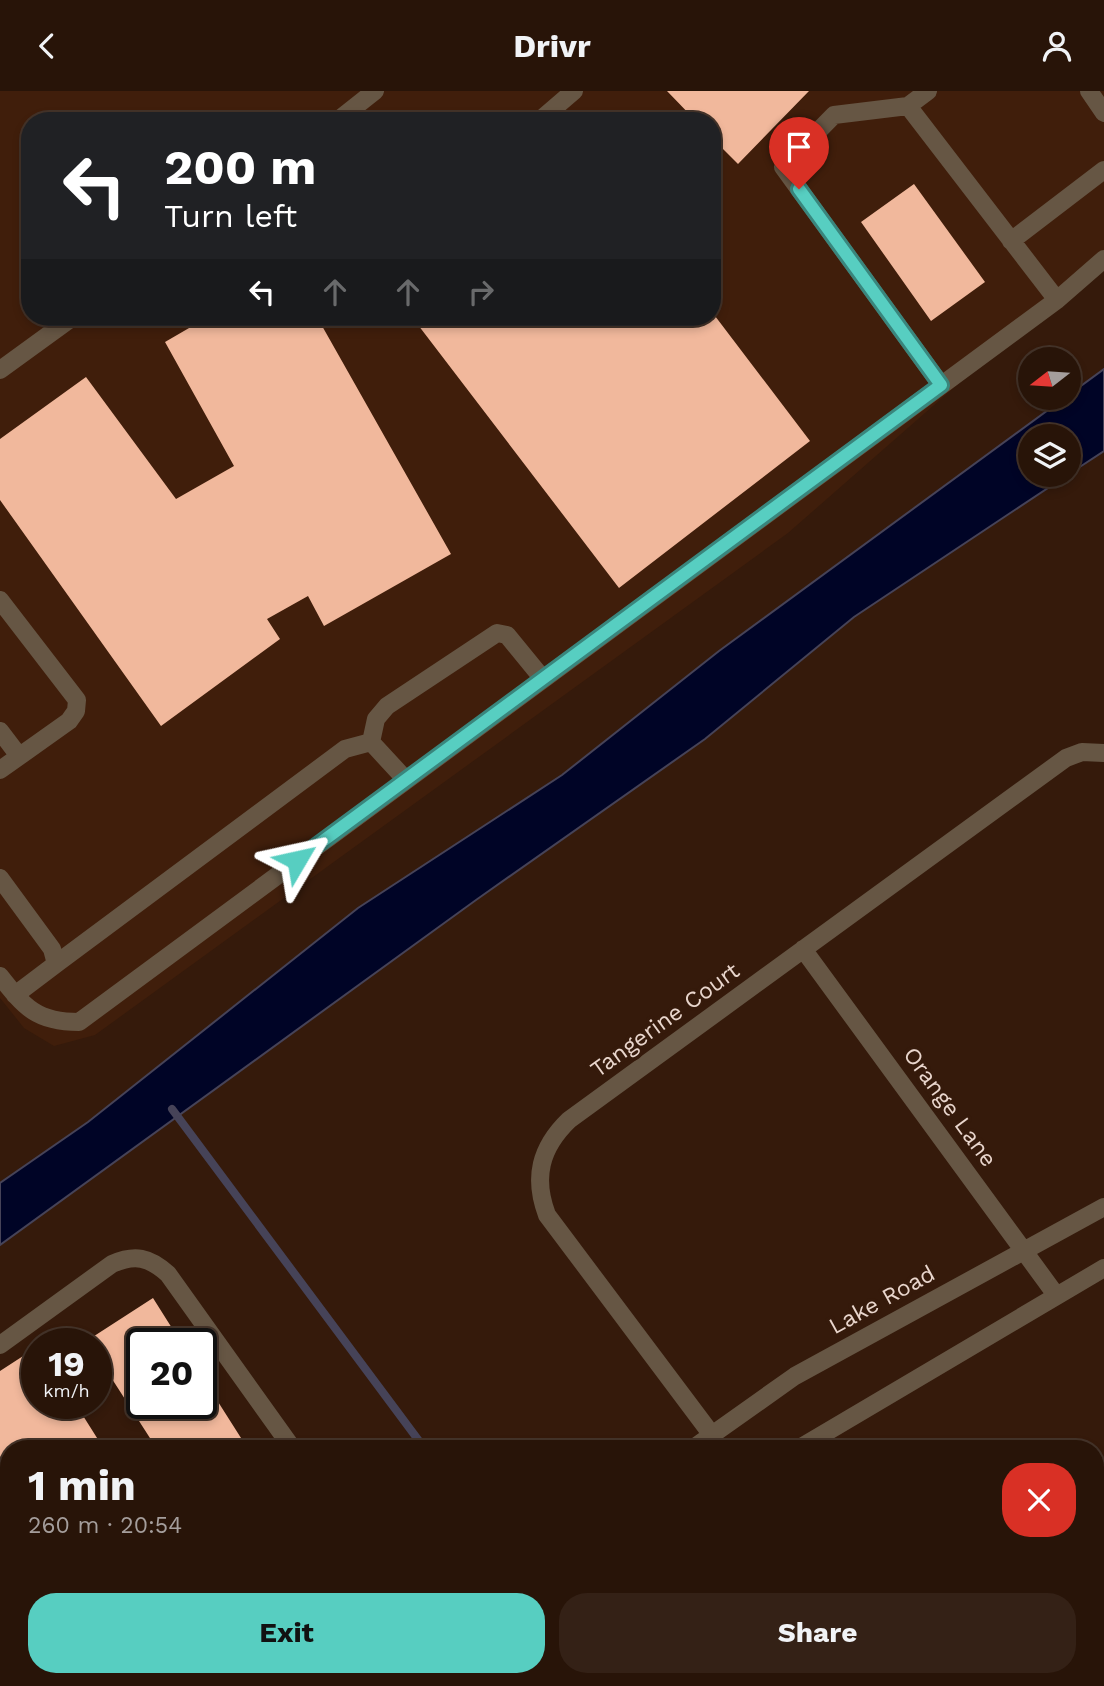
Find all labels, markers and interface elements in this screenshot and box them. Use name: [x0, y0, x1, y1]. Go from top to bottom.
icon: back: [28, 27, 66, 65]
text: Drivr: [513, 27, 591, 65]
icon: person: [1038, 27, 1076, 65]
pin: [769, 117, 829, 189]
icon: arrive: [780, 128, 818, 166]
text: 200 m: [164, 138, 316, 196]
icon: left: [49, 140, 140, 231]
text: Turn left: [164, 197, 297, 235]
icon: left: [243, 273, 281, 311]
icon: ahead: [316, 273, 354, 311]
icon: ahead: [389, 273, 427, 311]
icon: right: [462, 273, 500, 311]
north arrow: [1018, 347, 1082, 409]
map controls: [1018, 347, 1081, 487]
button: layers: [1018, 424, 1081, 487]
position arrow: [260, 823, 334, 897]
street label: Tangerine Court: [585, 957, 745, 1083]
street label: Orange Lane: [898, 1042, 1002, 1172]
street label: Lake Road: [824, 1260, 940, 1340]
speed limit sign: 20: [126, 1328, 217, 1419]
text: 19: [48, 1343, 85, 1385]
text: km/h: [43, 1380, 90, 1401]
text: 1 min: [28, 1461, 136, 1510]
button: close: [1002, 1463, 1076, 1537]
text: 260 m · 20:54: [28, 1512, 182, 1539]
button: Exit: [28, 1593, 545, 1673]
button: Share: [559, 1593, 1076, 1673]

